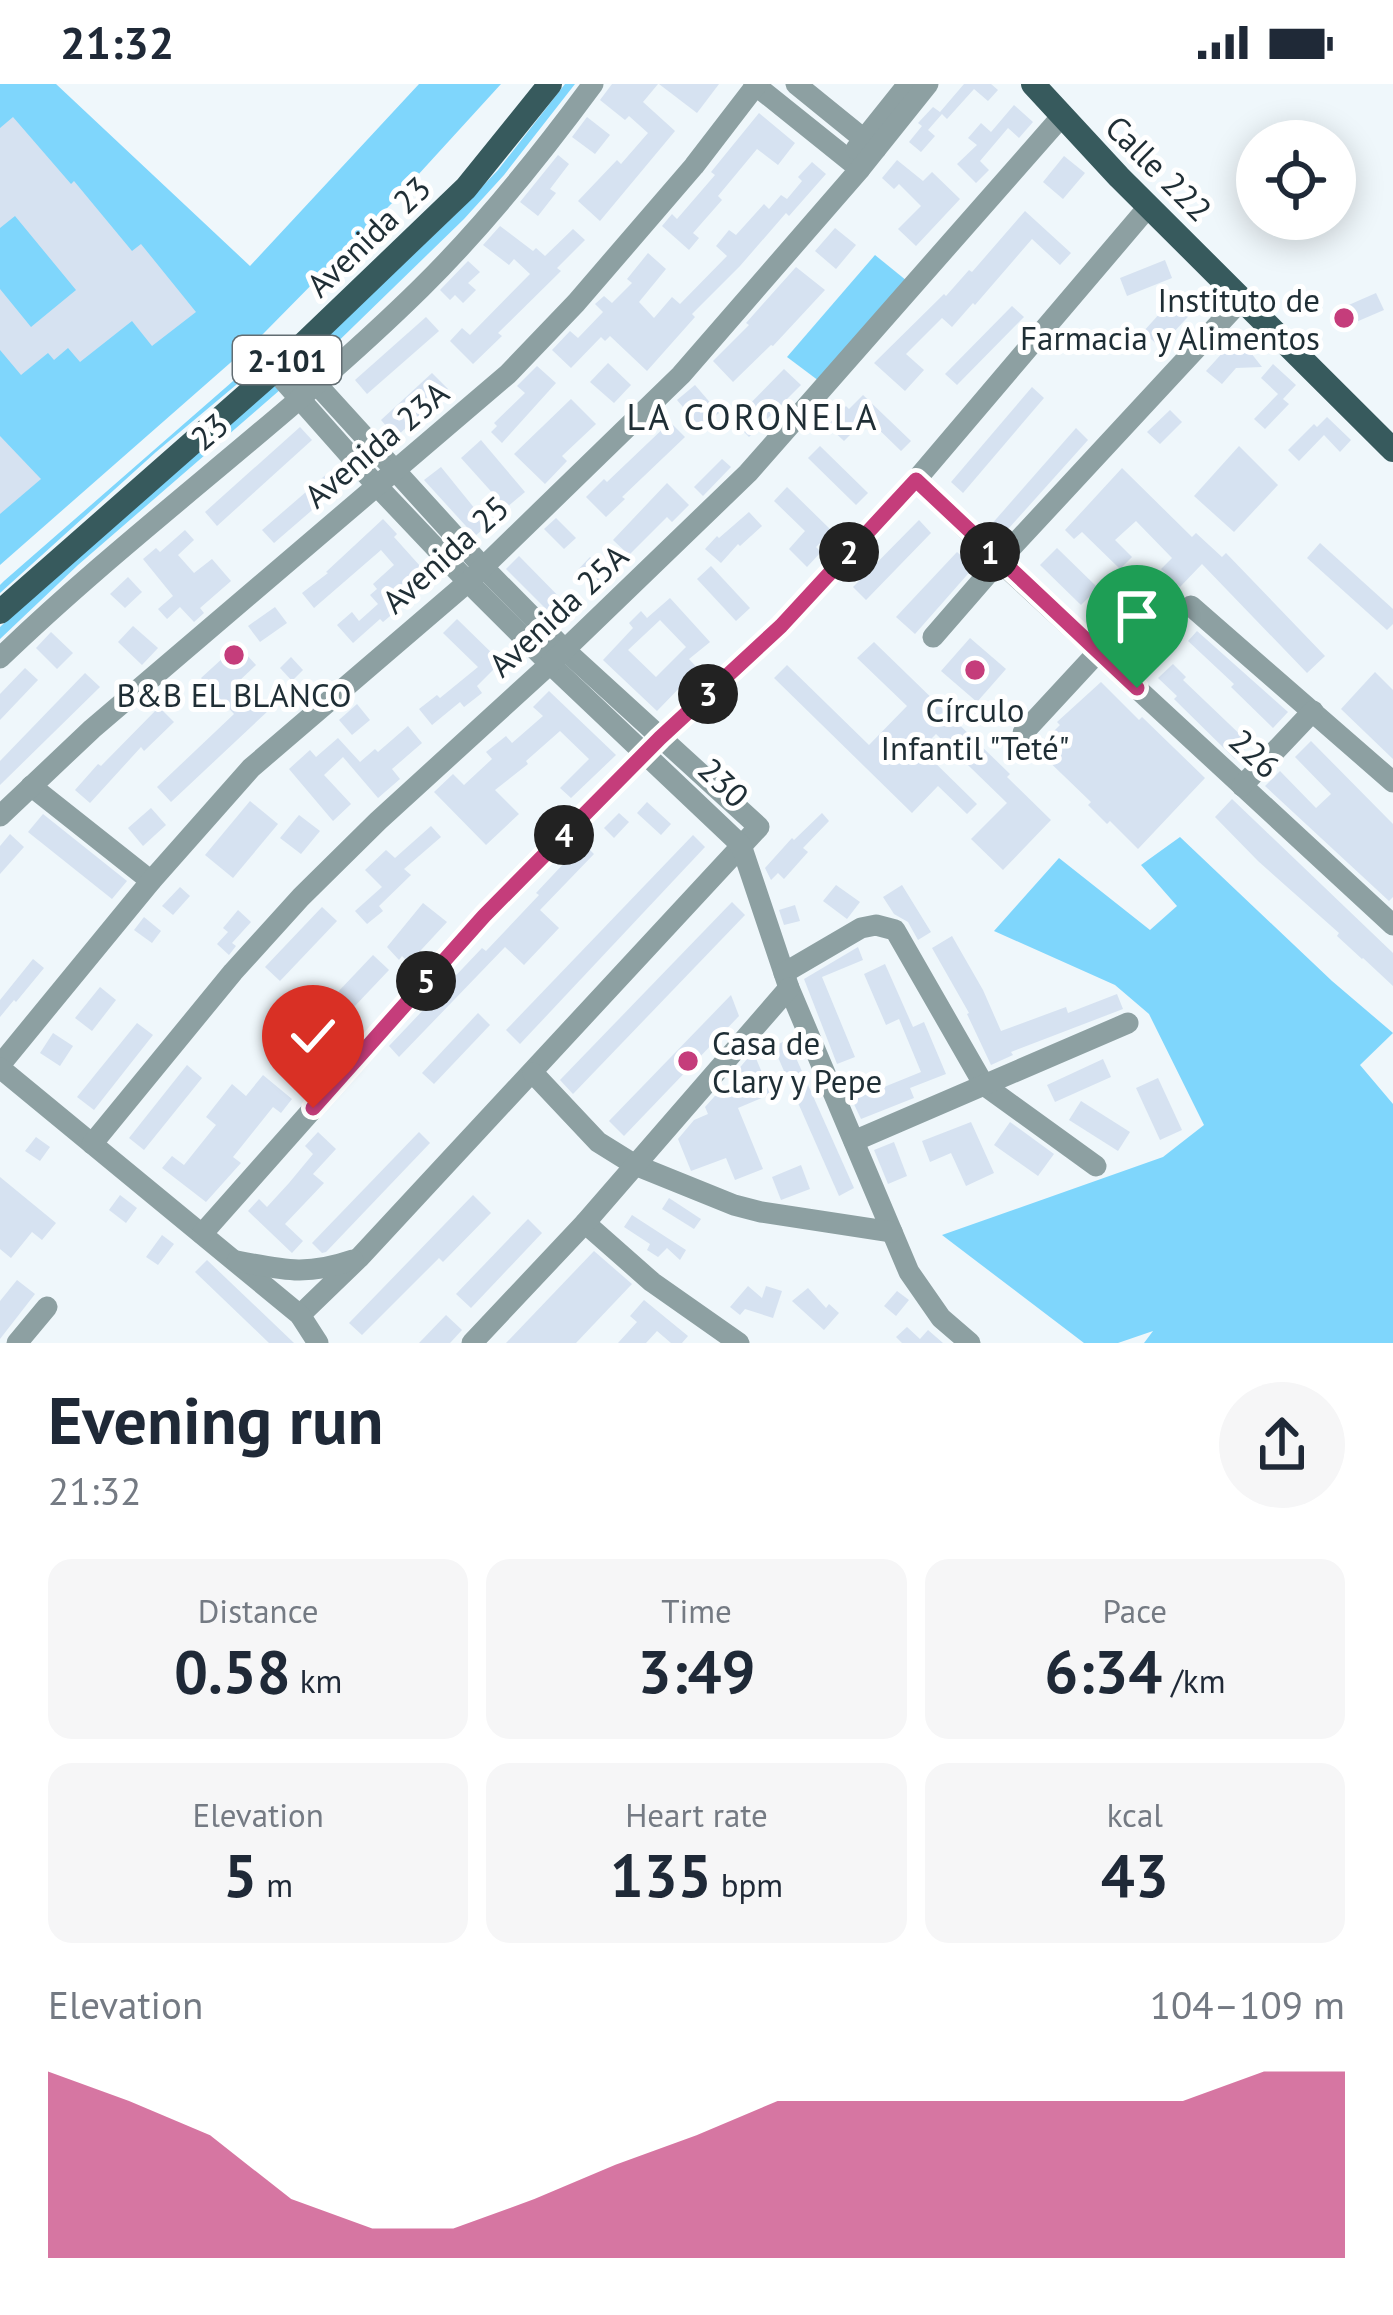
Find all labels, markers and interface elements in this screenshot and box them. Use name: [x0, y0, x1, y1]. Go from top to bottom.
text: 21:32: [60, 13, 174, 71]
street label: Calle 222: [1097, 106, 1221, 230]
map controls: [1236, 120, 1356, 240]
button: locate: [1236, 120, 1356, 240]
street label: Avenida 23: [297, 166, 439, 306]
place label: Instituto de Farmacia y Alimentos: [1020, 278, 1320, 359]
marker: Instituto de Farmacia y Alimentos: [1331, 305, 1357, 331]
road number: 2-101: [233, 336, 341, 384]
street label: Avenida 23A: [295, 371, 458, 517]
district label: LA CORONELA: [626, 393, 880, 440]
street label: 23: [181, 403, 237, 459]
street label: Avenida 25: [373, 486, 517, 622]
pin: 2: [819, 522, 879, 582]
pin: 1: [960, 522, 1020, 582]
text: 2: [840, 530, 858, 573]
text: 1: [981, 530, 999, 573]
street label: Avenida 25A: [479, 534, 637, 686]
pin: [1086, 565, 1188, 688]
icon: arrive: [1104, 583, 1170, 649]
marker: B&B EL BLANCO: [221, 642, 247, 668]
marker: Círculo Infantil "Teté": [962, 657, 988, 683]
pin: 3: [678, 664, 738, 724]
text: 3: [699, 672, 717, 715]
place label: B&B EL BLANCO: [117, 673, 352, 716]
place label: Círculo Infantil "Teté": [881, 688, 1070, 769]
street label: 226: [1221, 719, 1289, 787]
street label: 230: [690, 748, 758, 816]
pin: 4: [534, 805, 594, 865]
text: 4: [555, 813, 573, 856]
pin: 5: [396, 951, 456, 1011]
text: 5: [417, 959, 435, 1002]
pin: [262, 985, 364, 1108]
icon: check: [280, 1003, 346, 1069]
place label: Casa de Clary y Pepe: [712, 1021, 882, 1102]
marker: Casa de Clary y Pepe: [675, 1048, 701, 1074]
text: Evening run: [48, 1377, 383, 1462]
button: share: [1219, 1382, 1345, 1508]
text: 21:32: [48, 1465, 142, 1516]
text: Distance: [198, 1589, 319, 1632]
text: Time: [661, 1589, 732, 1632]
text: Pace: [1103, 1589, 1167, 1632]
text: 0.58: [174, 1632, 291, 1710]
text: 3:49: [637, 1632, 756, 1710]
text: 6:34: [1044, 1632, 1162, 1710]
text: km: [291, 1659, 342, 1702]
text: /km: [1162, 1659, 1225, 1702]
text: Elevation: [192, 1793, 324, 1836]
text: Heart rate: [625, 1793, 768, 1836]
text: kcal: [1107, 1793, 1163, 1836]
text: 5: [223, 1836, 257, 1914]
text: 135: [610, 1836, 712, 1914]
text: 43: [1101, 1836, 1169, 1914]
text: m: [257, 1863, 293, 1906]
text: bpm: [712, 1863, 783, 1906]
text: Elevation: [48, 1979, 203, 2030]
text: 104–109 m: [1150, 1979, 1345, 2030]

